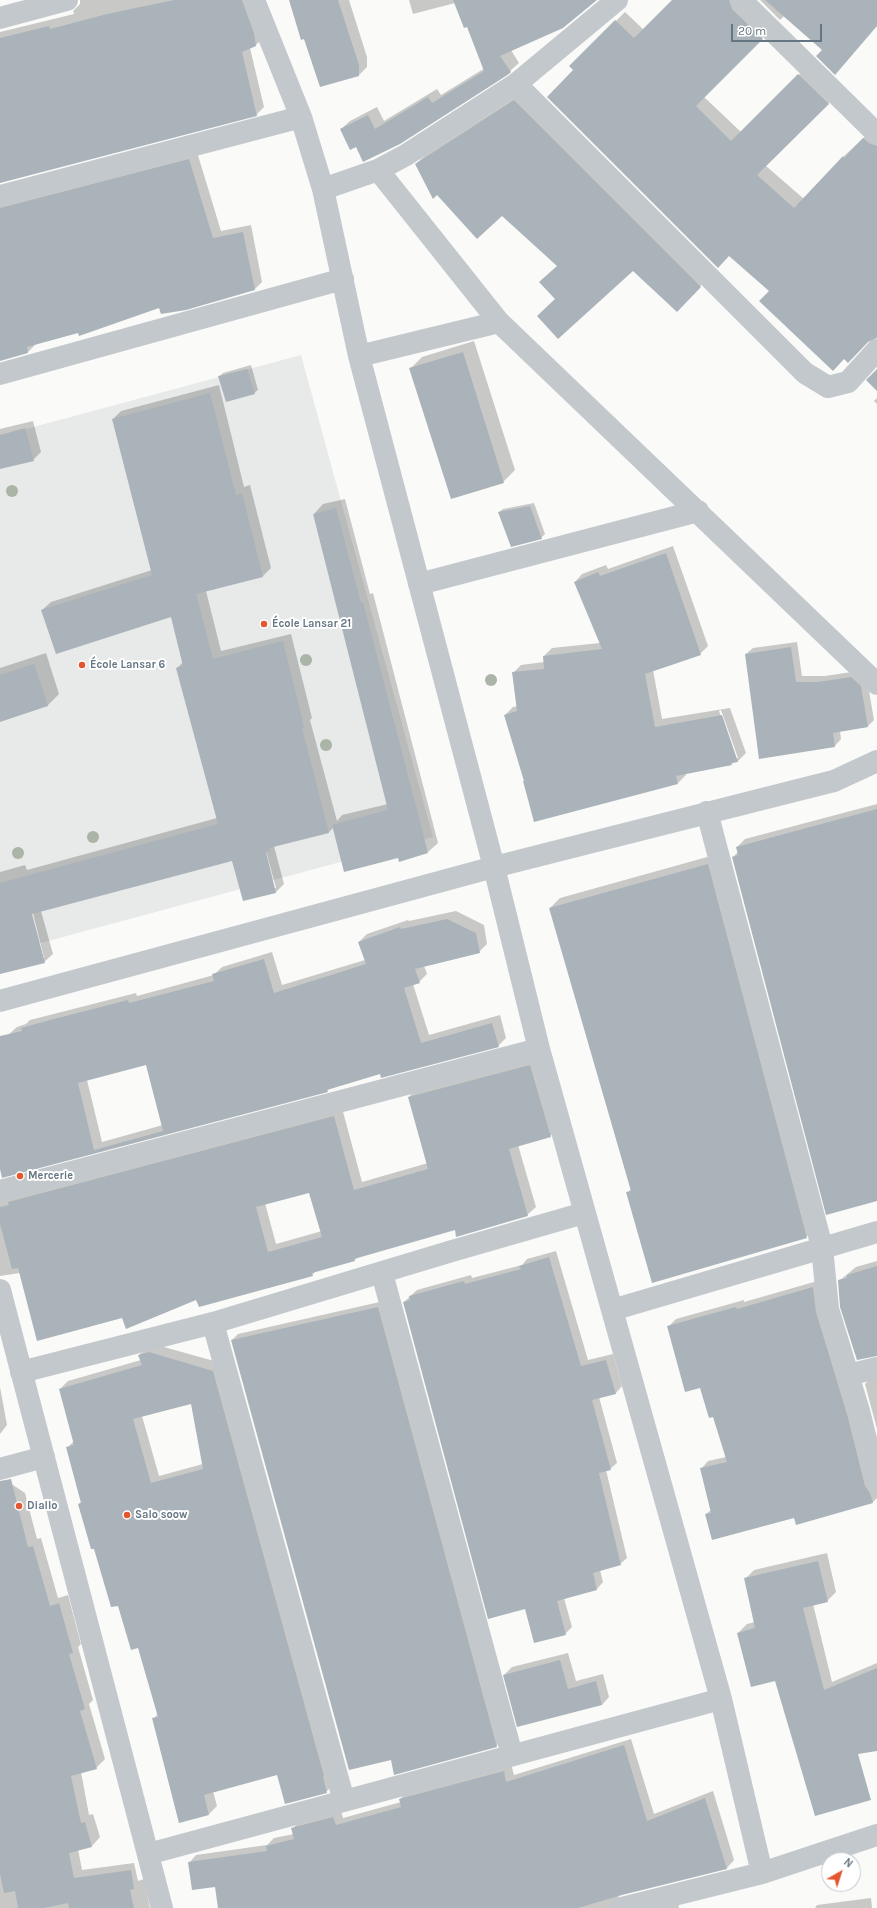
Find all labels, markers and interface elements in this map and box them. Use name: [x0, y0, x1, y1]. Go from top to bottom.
scale bar: [733, 16, 824, 42]
text: 20 m: [738, 24, 766, 38]
place label: École Lansar 21: [272, 617, 351, 631]
marker: École Lansar 21: [259, 619, 269, 629]
place label: École Lansar 6: [90, 658, 165, 672]
marker: École Lansar 6: [77, 660, 87, 670]
place label: Mercerie: [28, 1169, 73, 1183]
marker: Mercerie: [15, 1171, 25, 1181]
place label: Diallo: [27, 1499, 58, 1513]
marker: Diallo: [14, 1501, 24, 1511]
place label: Salo soow: [135, 1508, 187, 1522]
marker: Salo soow: [122, 1510, 132, 1520]
north arrow: [821, 1852, 861, 1892]
text: N: [841, 1856, 855, 1871]

